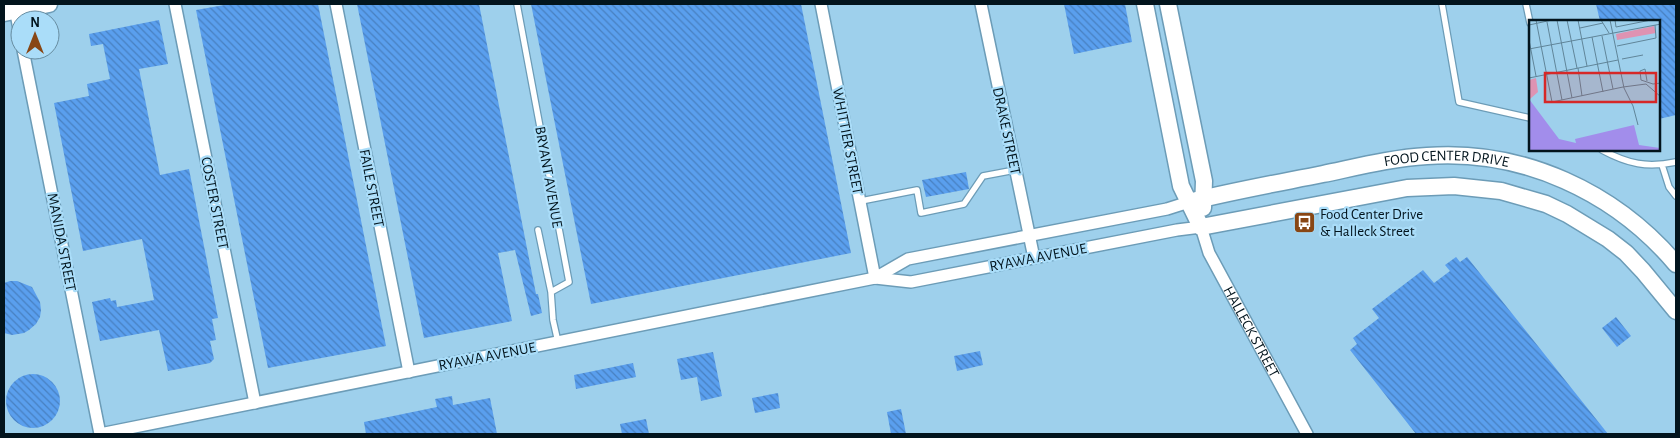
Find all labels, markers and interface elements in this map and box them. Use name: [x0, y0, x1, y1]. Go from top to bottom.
north arrow: [10, 10, 60, 60]
text: N: [30, 16, 40, 30]
inset map: [1529, 20, 1660, 151]
street label: WHITTIER STREET: [830, 86, 865, 196]
street label: DRAKE STREET: [990, 86, 1023, 177]
street label: BRYANT AVENUE: [532, 125, 565, 229]
street label: FAILE STREET: [357, 148, 387, 229]
street label: FOOD CENTER DRIVE: [1383, 148, 1510, 170]
street label: COSTER STREET: [198, 156, 231, 251]
street label: MANIDA STREET: [45, 192, 79, 293]
place label: Food Center Drive & Halleck Street: [1320, 207, 1423, 239]
bus stop icon: Food Center Drive & Halleck Street: [1292, 211, 1316, 235]
street label: RYAWA AVENUE: [988, 241, 1088, 274]
street label: HALLECK STREET: [1220, 284, 1282, 380]
street label: RYAWA AVENUE: [437, 340, 537, 373]

